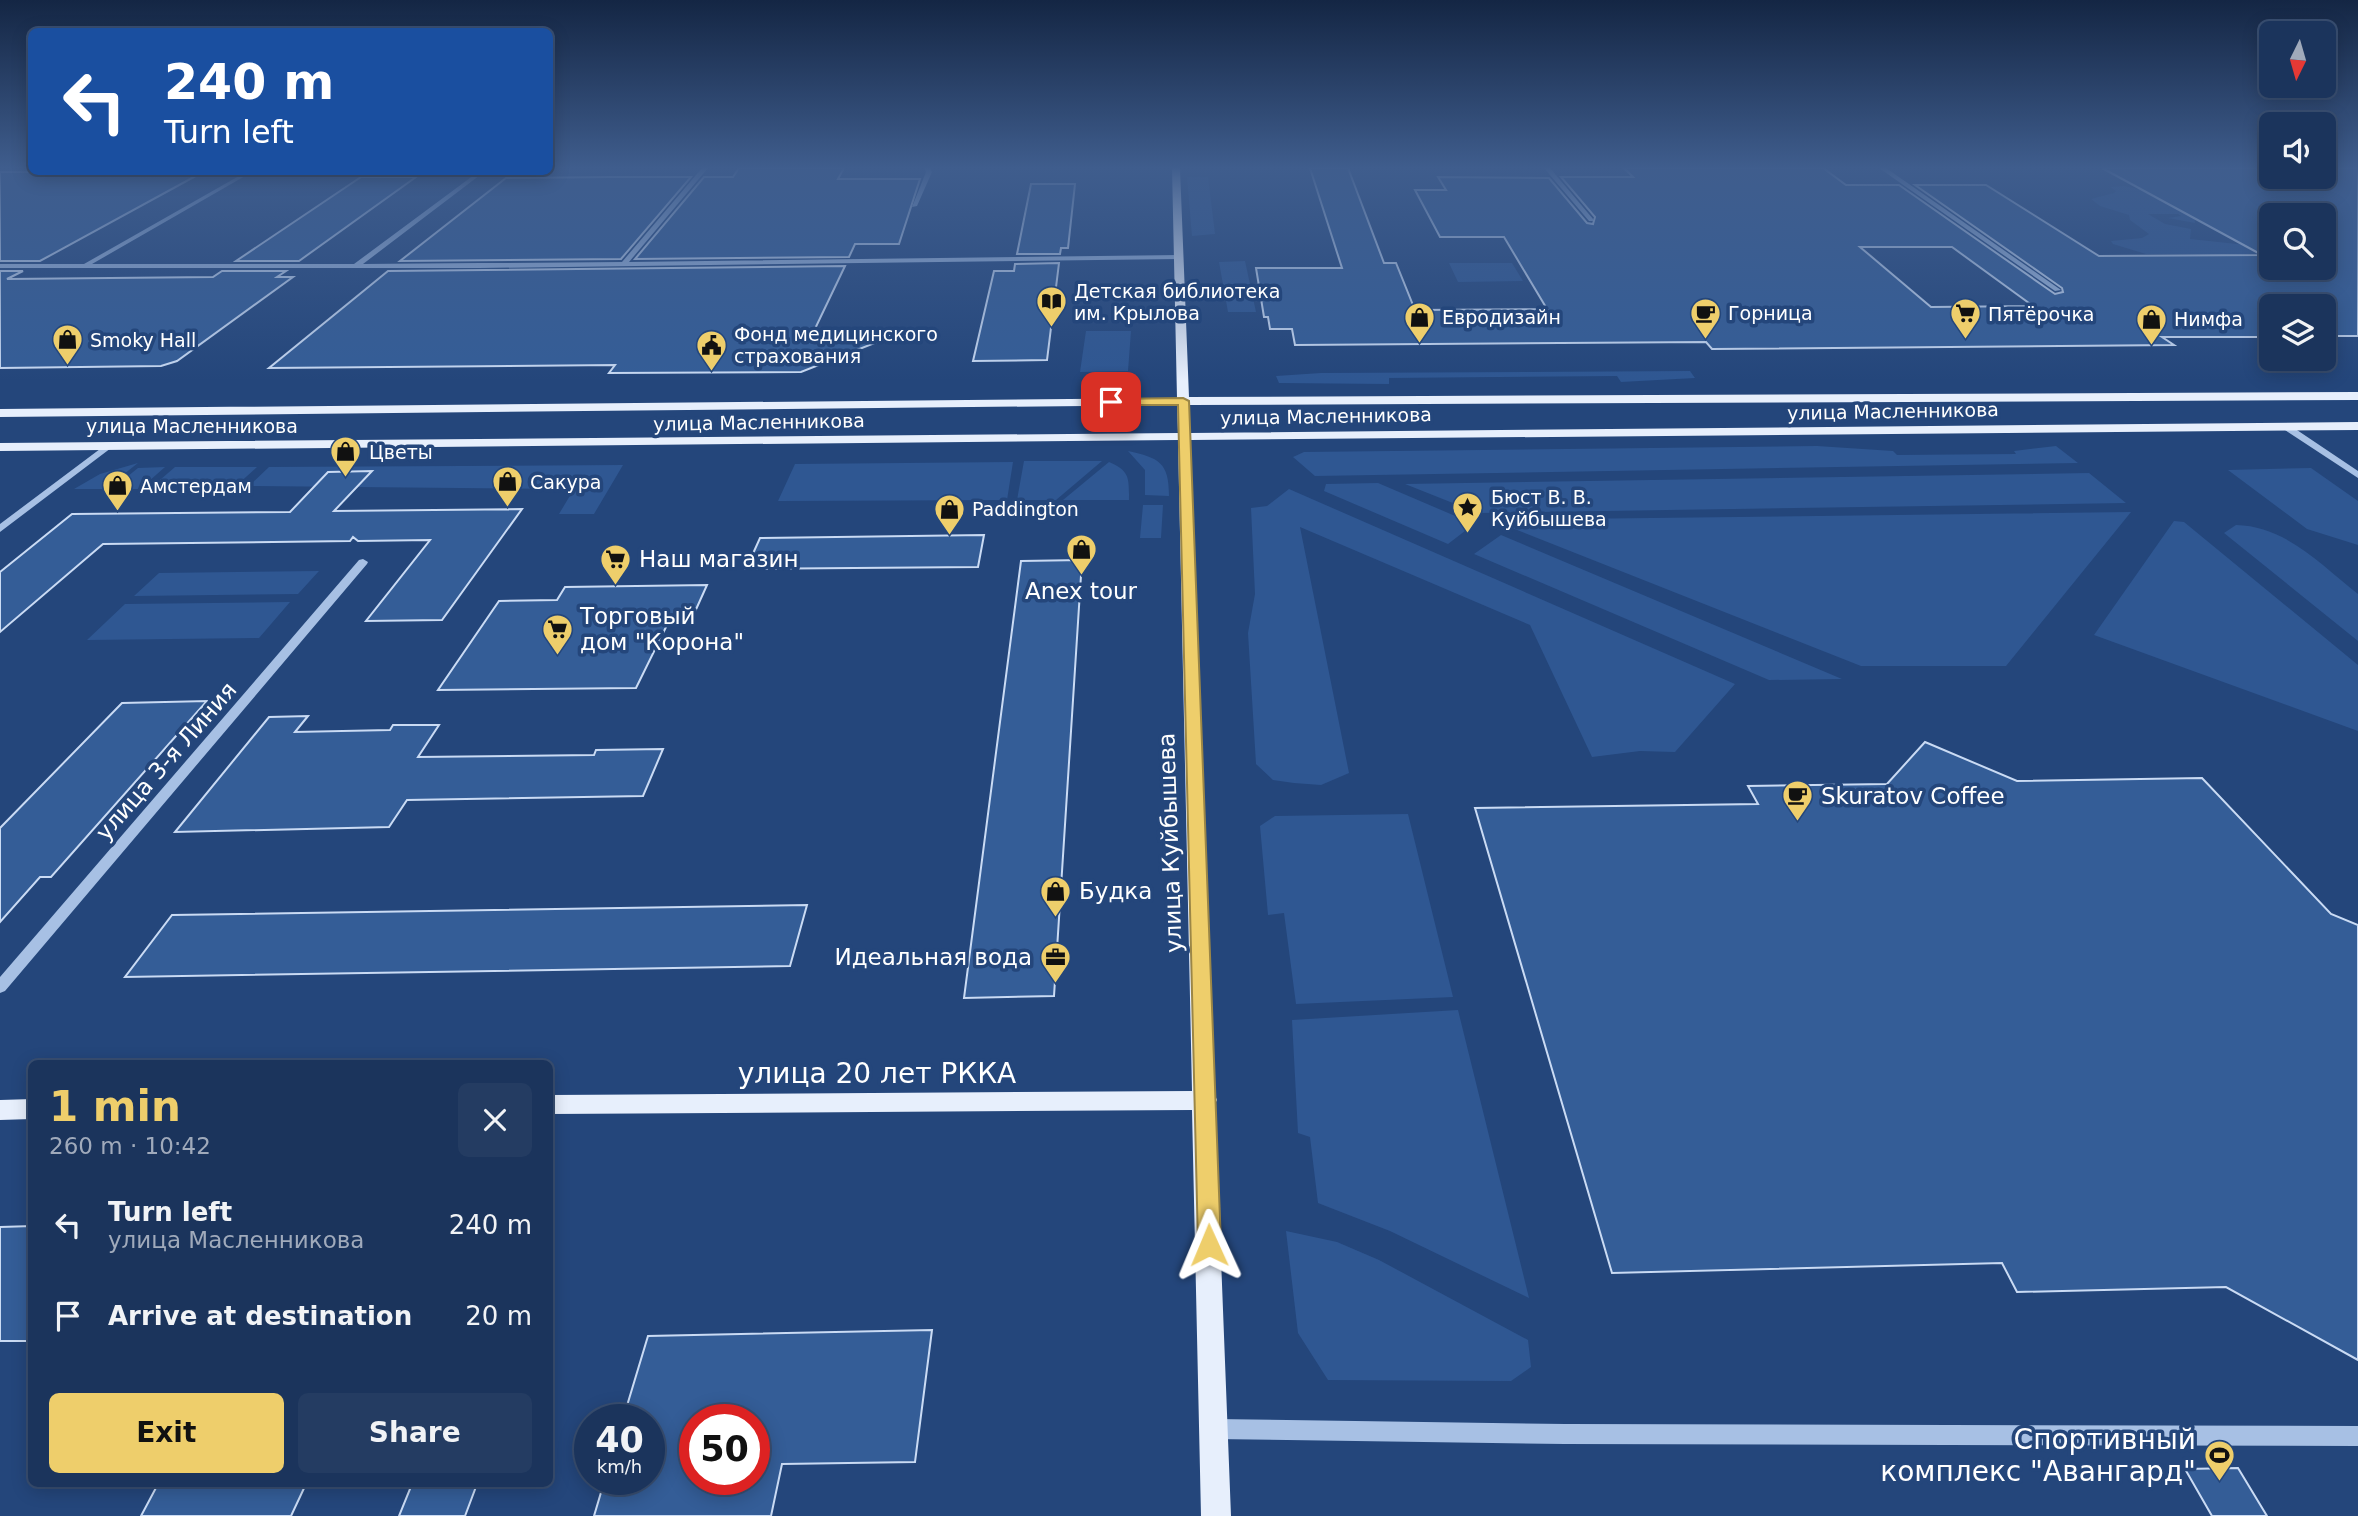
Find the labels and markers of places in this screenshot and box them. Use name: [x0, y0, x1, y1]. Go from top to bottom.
place label: Детская библиотека им. Крылова: [1074, 280, 1280, 324]
library icon: Детская библиотека им. Крылова: [1034, 285, 1068, 329]
cafe icon: Горница: [1688, 296, 1722, 340]
supermarket icon: Пятёрочка: [1948, 297, 1982, 341]
shop icon: Евродизайн: [1402, 300, 1436, 344]
place label: Горница: [1728, 302, 1813, 324]
shop icon: Нимфа: [2134, 302, 2168, 346]
place label: Пятёрочка: [1988, 303, 2095, 325]
place label: Евродизайн: [1442, 306, 1561, 328]
place label: Нимфа: [2174, 308, 2243, 330]
shop icon: Smoky Hall: [50, 323, 84, 367]
place label: Фонд медицинского страхования: [734, 323, 938, 367]
public building icon: Фонд медицинского страхования: [694, 328, 728, 372]
place label: Smoky Hall: [90, 329, 196, 351]
pin: [1081, 372, 1141, 432]
shop icon: Цветы: [329, 435, 363, 479]
place label: Цветы: [369, 441, 433, 463]
shop icon: Сакура: [490, 465, 524, 509]
shop icon: Амстердам: [100, 469, 134, 513]
place label: Сакура: [530, 471, 601, 493]
place label: Амстердам: [140, 475, 252, 497]
place label: Бюст В. В. Куйбышева: [1491, 486, 1607, 530]
place icon: Бюст В. В. Куйбышева: [1451, 491, 1485, 535]
shop icon: Paddington: [932, 492, 966, 536]
place label: Paddington: [972, 498, 1079, 520]
shop icon: Anex tour: [1064, 533, 1098, 577]
supermarket icon: Наш магазин: [599, 542, 633, 586]
place label: Наш магазин: [639, 546, 799, 572]
place label: Anex tour: [1025, 578, 1138, 604]
place label: Торговый дом "Корона": [579, 603, 744, 655]
supermarket icon: Торговый дом "Корона": [540, 612, 574, 656]
cafe icon: Skuratov Coffee: [1781, 779, 1815, 823]
place label: Skuratov Coffee: [1821, 783, 2005, 809]
shop icon: Будка: [1039, 874, 1073, 918]
place label: Будка: [1079, 878, 1152, 904]
office icon: Идеальная вода: [1038, 940, 1072, 984]
place label: Идеальная вода: [834, 944, 1032, 970]
place label: Спортивный комплекс "Авангард": [1880, 1423, 2196, 1488]
sports icon: Спортивный комплекс "Авангард": [2202, 1438, 2236, 1482]

